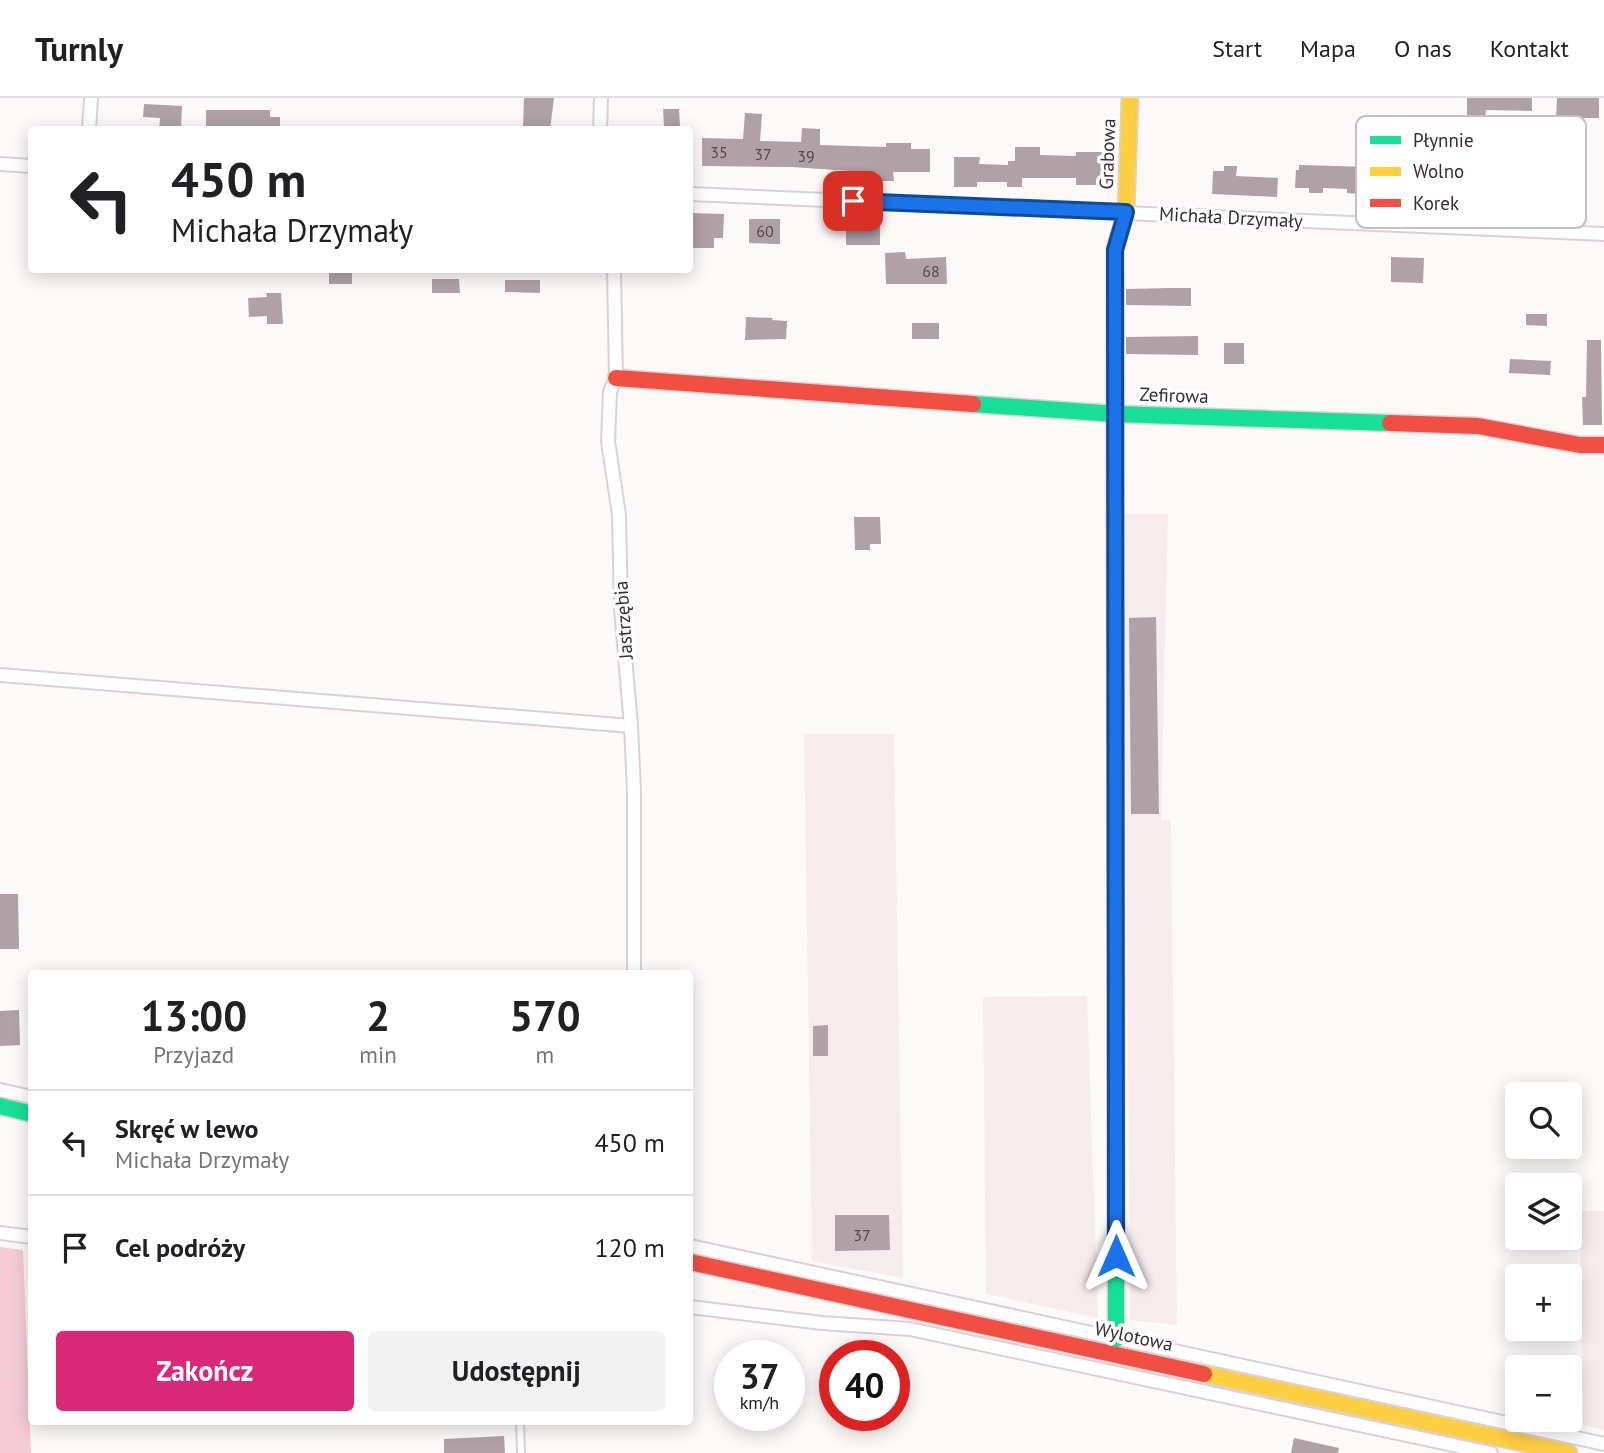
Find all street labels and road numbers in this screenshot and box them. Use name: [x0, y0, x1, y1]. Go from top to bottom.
street label: Grabowa: [1094, 118, 1120, 190]
street label: Michała Drzymały: [1159, 201, 1304, 233]
street label: Zefirowa: [1139, 382, 1209, 408]
street label: Jastrzębia: [608, 580, 638, 661]
street label: Wylotowa: [1093, 1316, 1175, 1356]

